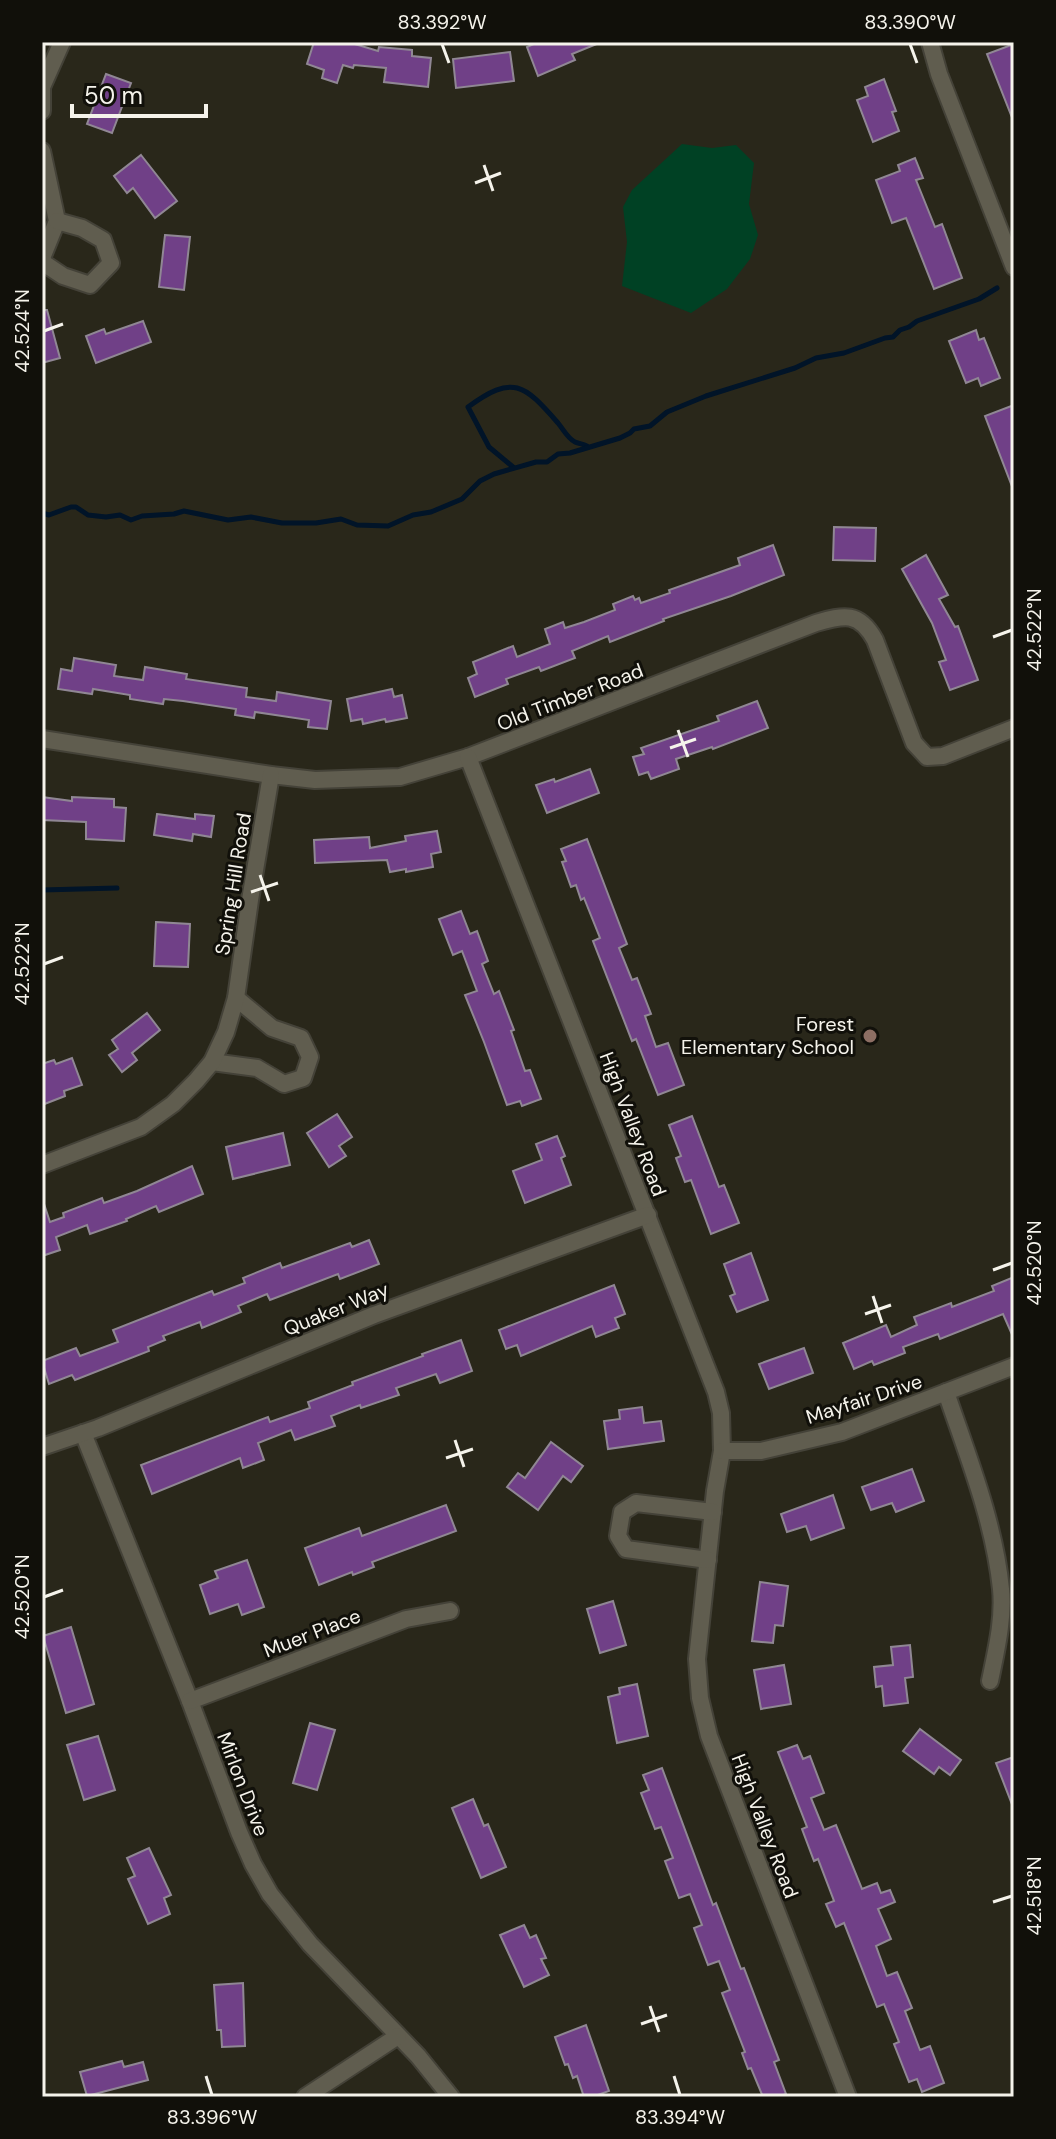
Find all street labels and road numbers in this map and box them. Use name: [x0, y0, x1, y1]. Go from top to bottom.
street label: Old Timber Road: [493, 657, 647, 737]
street label: Spring Hill Road: [209, 811, 257, 957]
street label: High Valley Road: [594, 1048, 672, 1200]
street label: Quaker Way: [280, 1276, 392, 1342]
street label: Mayfair Drive: [803, 1368, 925, 1430]
street label: Muer Place: [260, 1603, 364, 1663]
street label: Mirlon Drive: [211, 1728, 275, 1840]
street label: High Valley Road: [726, 1750, 804, 1902]

